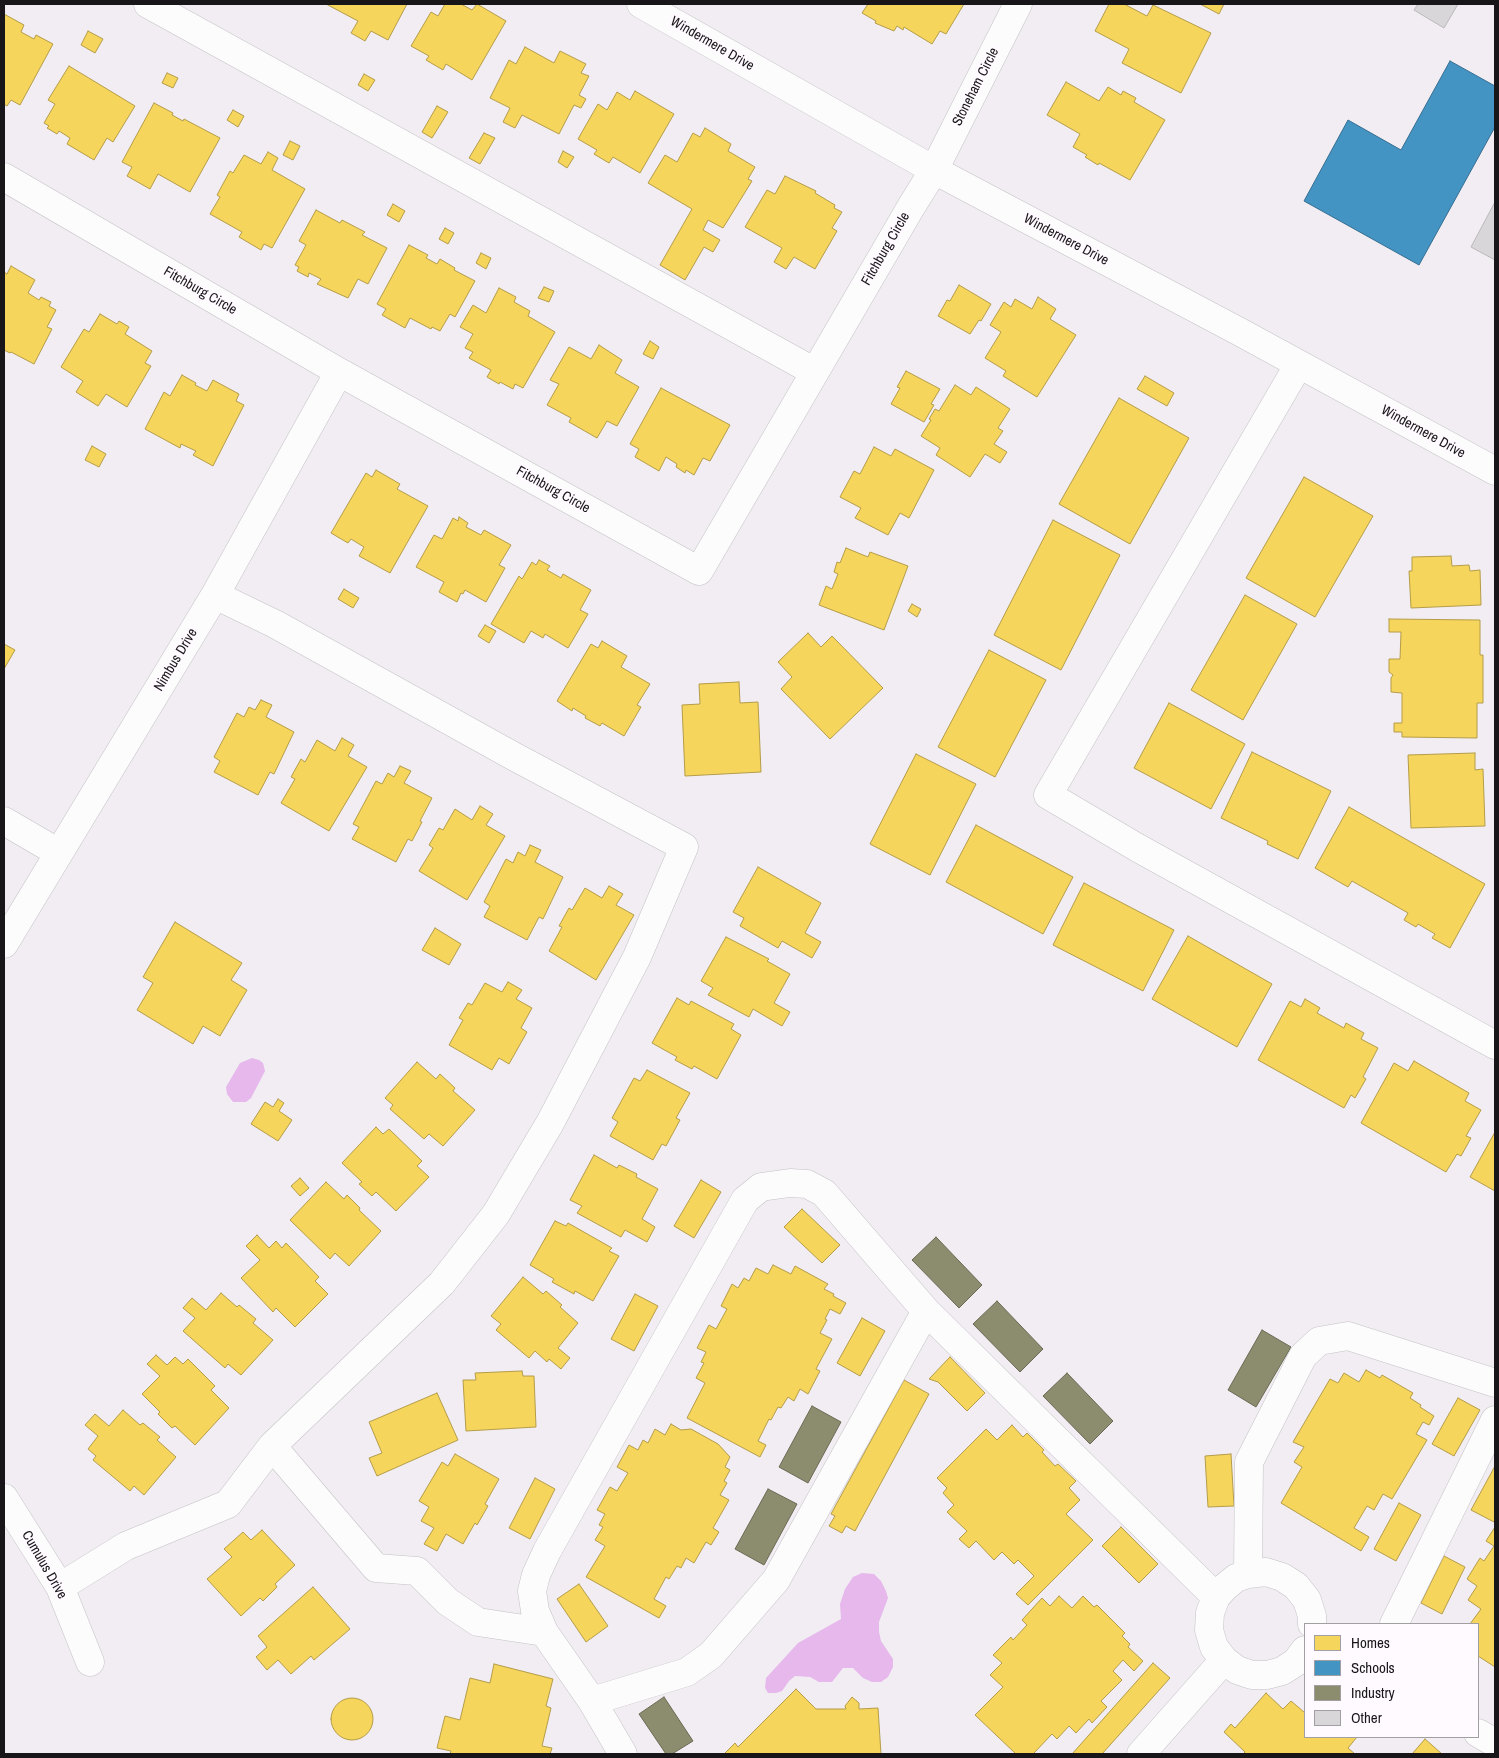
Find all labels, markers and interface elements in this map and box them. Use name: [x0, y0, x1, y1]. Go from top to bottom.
street label: Windermere Drive: [667, 13, 757, 75]
street label: Stoneham Circle: [949, 45, 1003, 129]
street label: Fitchburg Circle: [858, 209, 914, 289]
street label: Windermere Drive: [1021, 211, 1111, 269]
street label: Fitchburg Circle: [160, 263, 240, 319]
street label: Windermere Drive: [1378, 402, 1468, 462]
street label: Fitchburg Circle: [513, 463, 593, 517]
street label: Nimbus Drive: [151, 626, 201, 694]
street label: Cumulus Drive: [18, 1528, 70, 1602]
legend: [1304, 1623, 1479, 1738]
text: Homes: [1351, 1632, 1390, 1653]
text: Schools: [1351, 1657, 1395, 1678]
text: Industry: [1351, 1682, 1395, 1703]
text: Other: [1351, 1707, 1382, 1728]

